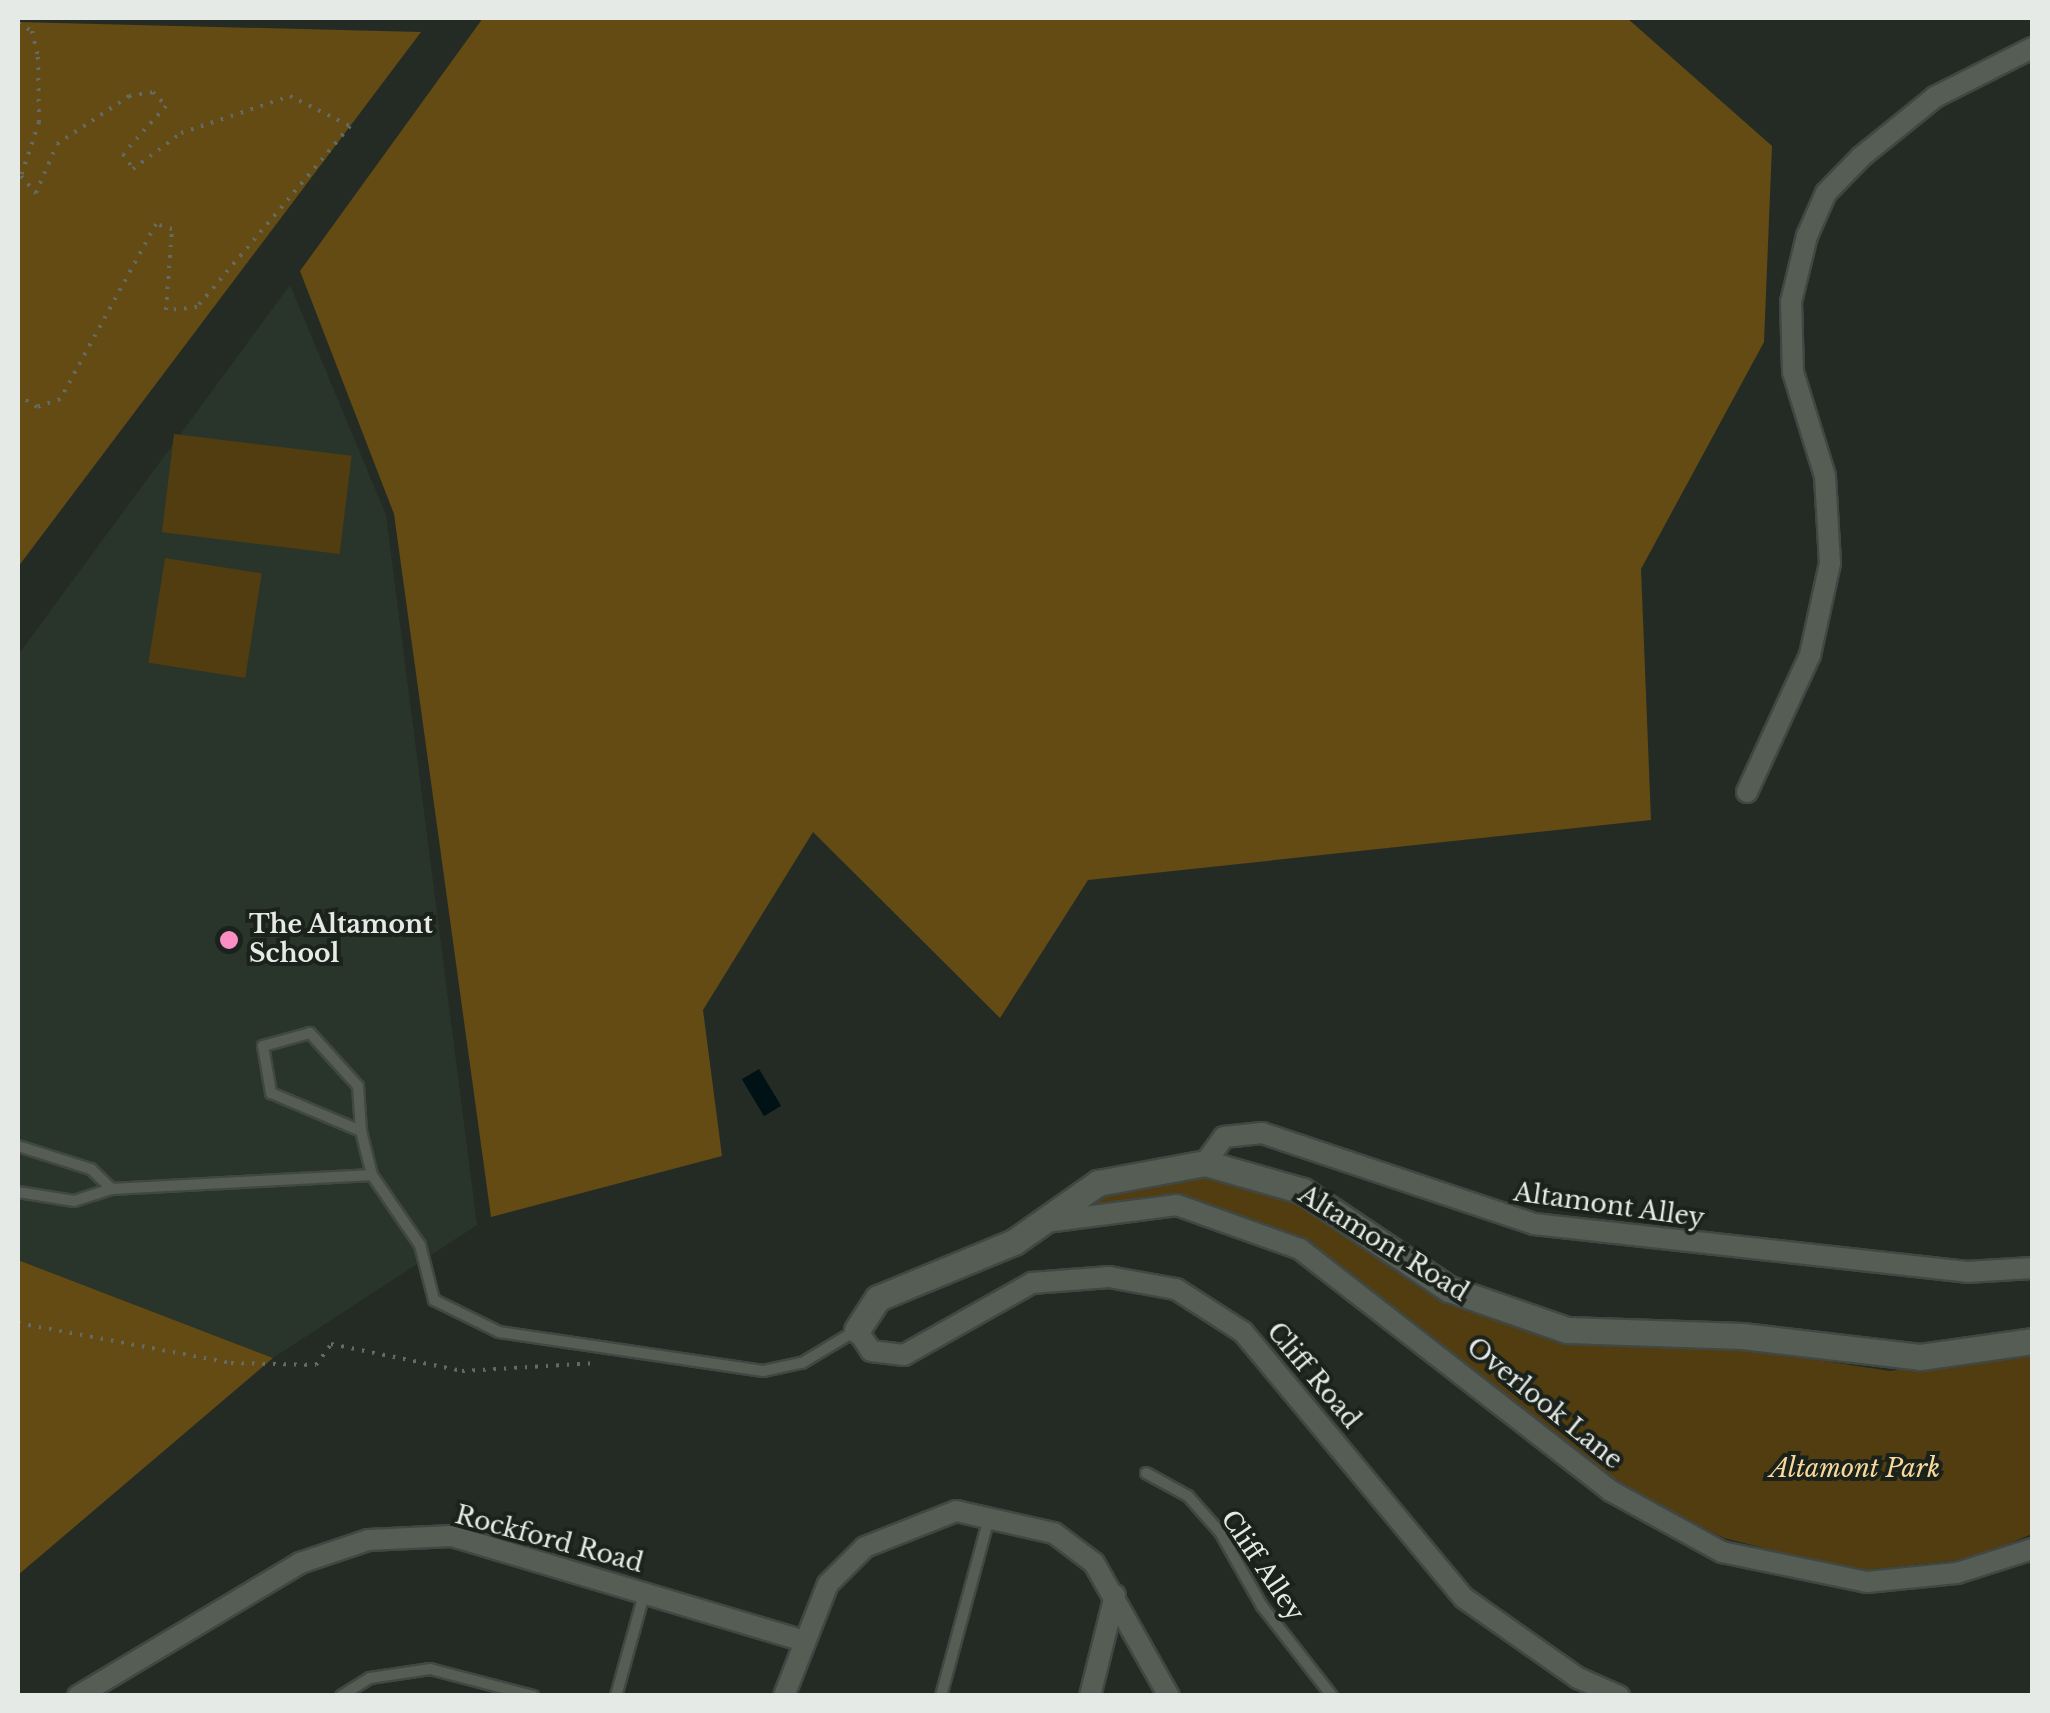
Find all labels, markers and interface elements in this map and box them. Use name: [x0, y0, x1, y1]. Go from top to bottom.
place label: The Altamont School: [249, 911, 434, 970]
marker: The Altamont School: [218, 929, 240, 951]
street label: Altamont Alley: [1511, 1178, 1707, 1234]
street label: Altamont Road: [1293, 1180, 1473, 1308]
street label: Cliff Road: [1260, 1317, 1366, 1435]
street label: Overlook Lane: [1460, 1332, 1628, 1476]
park label: Altamont Park: [1770, 1454, 1940, 1484]
street label: Rockford Road: [452, 1501, 646, 1579]
street label: Cliff Alley: [1214, 1505, 1310, 1627]

